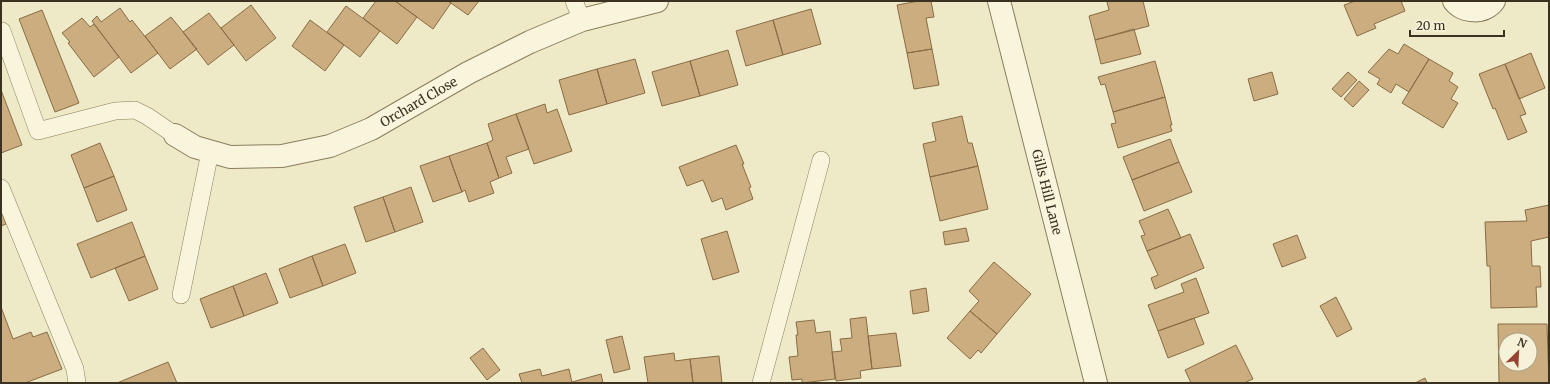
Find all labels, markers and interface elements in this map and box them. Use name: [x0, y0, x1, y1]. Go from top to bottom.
scale bar: [1410, 12, 1504, 38]
text: 20 m: [1416, 18, 1445, 33]
street label: Orchard Close: [377, 72, 460, 131]
street label: Gills Hill Lane: [1028, 147, 1067, 237]
north arrow: [1498, 332, 1538, 372]
text: N: [1515, 335, 1529, 351]

